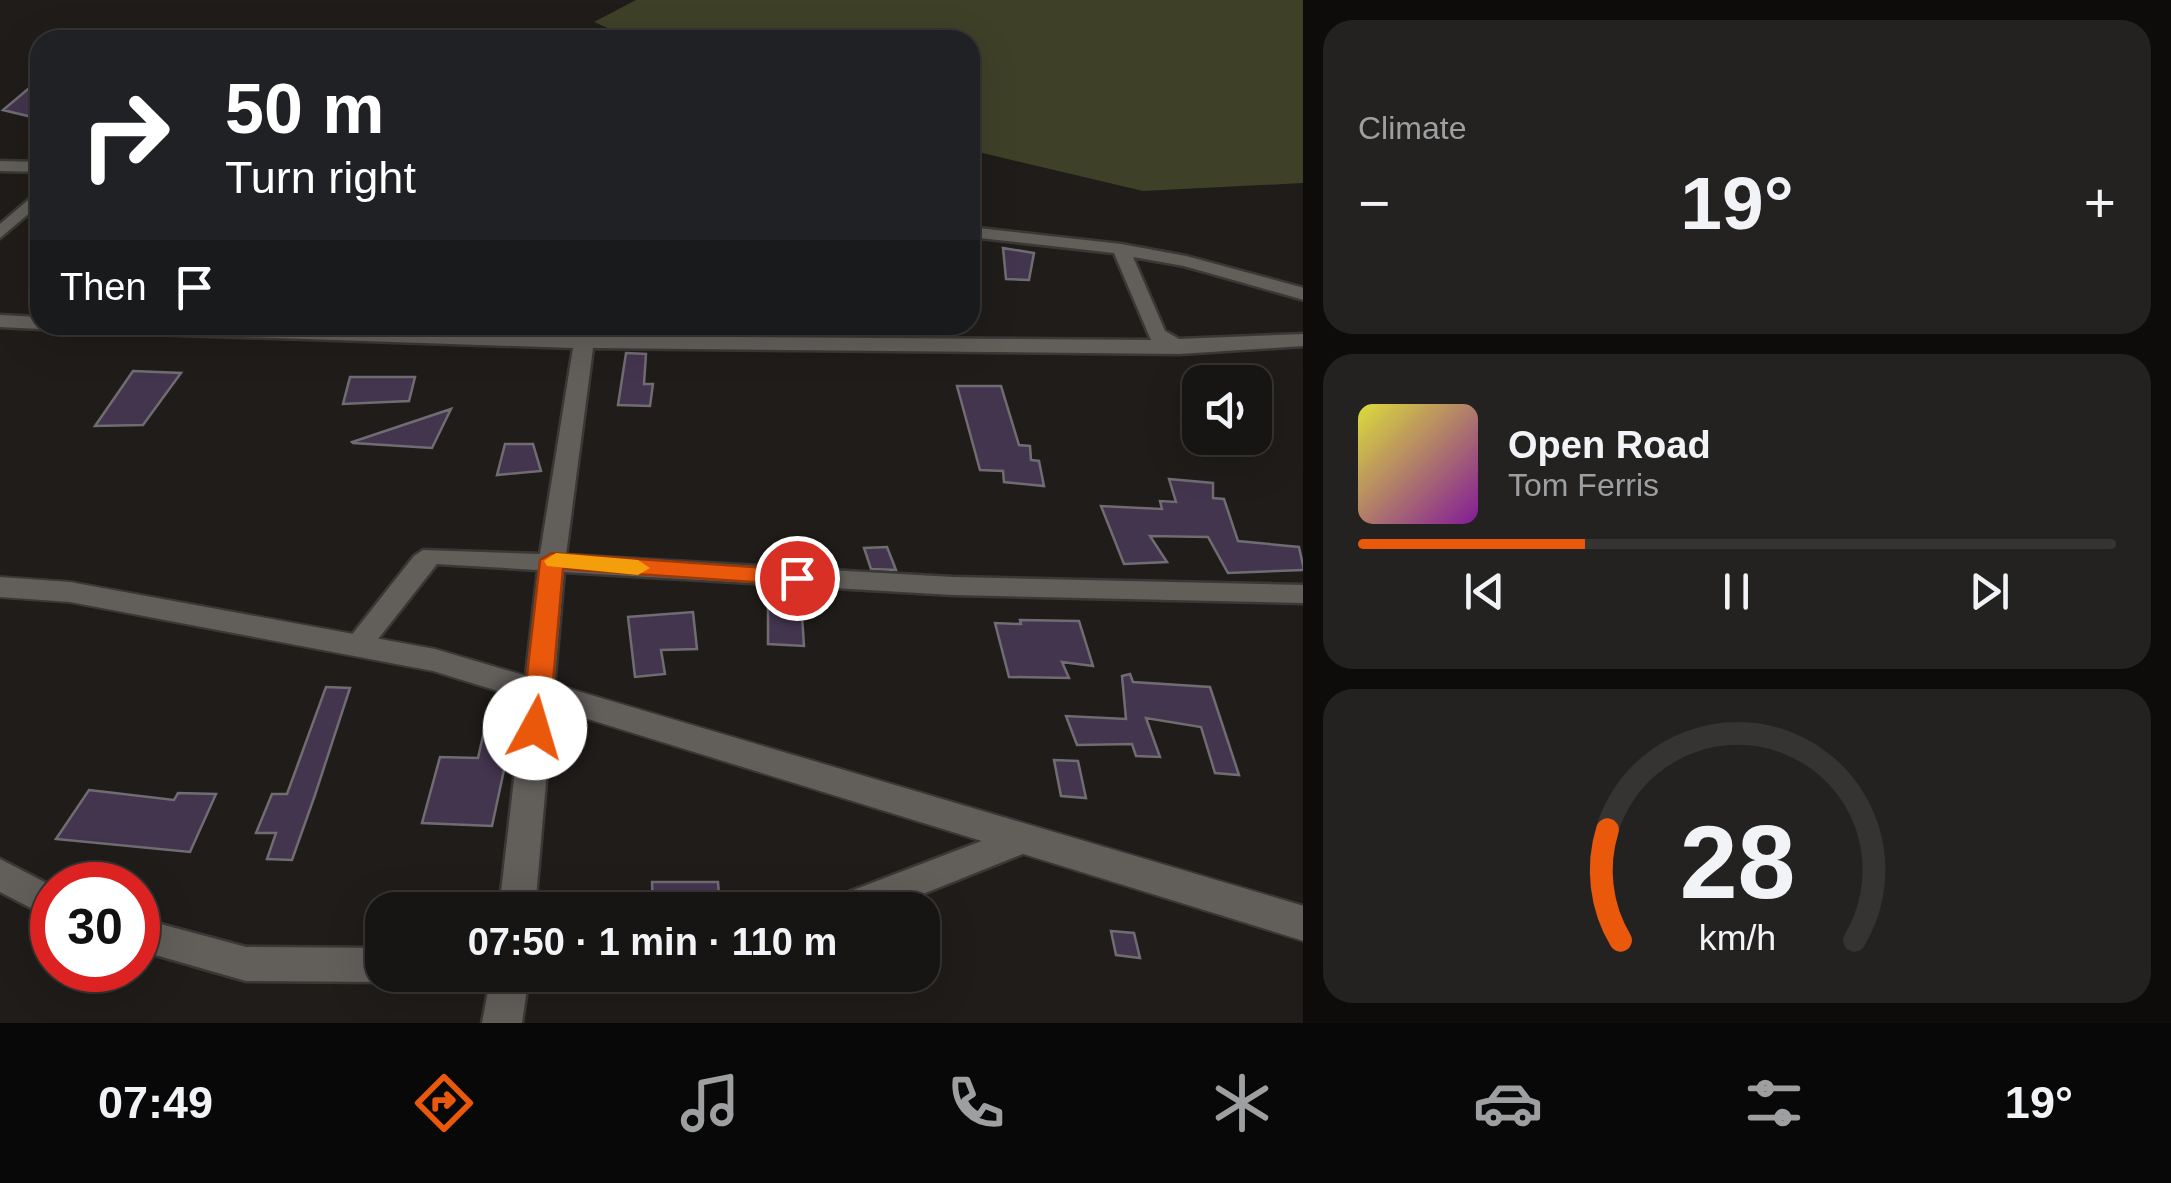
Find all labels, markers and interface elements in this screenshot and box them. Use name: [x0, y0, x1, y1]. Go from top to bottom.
icon: right: [60, 70, 190, 200]
text: 50 m: [225, 70, 385, 148]
text: Climate: [1358, 110, 1466, 146]
text: Turn right: [225, 152, 416, 203]
text: 19°: [1680, 161, 1794, 245]
text: −: [1358, 172, 1390, 234]
text: +: [2084, 172, 2116, 234]
icon: arrive: [167, 260, 222, 315]
text: Then: [60, 266, 147, 308]
map controls: [1182, 365, 1272, 455]
button: sound: [1182, 365, 1272, 455]
text: Open Road: [1508, 424, 1711, 466]
text: Tom Ferris: [1508, 467, 1659, 503]
pin: [755, 536, 840, 621]
icon: arrive: [770, 551, 825, 606]
icon: previous: [1457, 564, 1512, 619]
icon: pause: [1709, 564, 1764, 619]
icon: next: [1962, 564, 2017, 619]
position arrow: [483, 676, 587, 780]
text: 28: [1679, 804, 1795, 920]
speed limit sign: 30: [30, 862, 160, 992]
text: km/h: [1698, 918, 1776, 958]
text: 07:50 · 1 min · 110 m: [468, 921, 837, 963]
icon: directions: [409, 1068, 479, 1138]
icon: music: [675, 1068, 745, 1138]
icon: phone: [941, 1068, 1011, 1138]
icon: climate: [1207, 1068, 1277, 1138]
icon: car: [1473, 1068, 1543, 1138]
icon: filters: [1739, 1068, 1809, 1138]
text: 07:49: [98, 1077, 213, 1128]
text: 19°: [2005, 1077, 2073, 1128]

